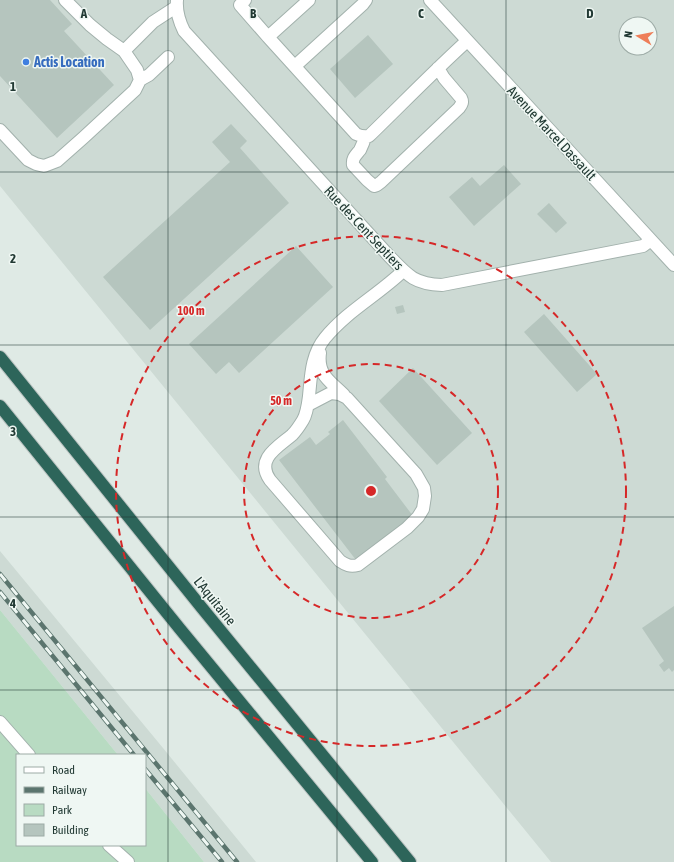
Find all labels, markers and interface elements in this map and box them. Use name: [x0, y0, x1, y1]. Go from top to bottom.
text: A: [80, 6, 88, 21]
text: B: [250, 6, 257, 21]
text: C: [418, 6, 424, 21]
text: D: [586, 6, 594, 21]
north arrow: [618, 16, 658, 56]
text: N: [622, 30, 635, 39]
place label: Actis Location: [33, 54, 105, 70]
marker: Actis Location: [21, 57, 31, 67]
text: 1: [10, 79, 16, 94]
street label: Avenue Marcel Dassault: [504, 83, 600, 183]
street label: Rue des Cent Septiers: [321, 183, 407, 273]
text: 2: [10, 251, 16, 266]
text: 100 m: [177, 304, 205, 318]
text: 50 m: [270, 394, 292, 408]
text: 3: [10, 424, 16, 439]
centre of rings: [364, 484, 378, 498]
street label: L'Aquitaine: [191, 574, 239, 628]
text: 4: [9, 596, 16, 611]
legend: [16, 754, 146, 846]
text: Road: [52, 763, 75, 777]
text: Railway: [52, 783, 87, 797]
text: Park: [52, 803, 73, 817]
text: Building: [52, 823, 90, 837]

